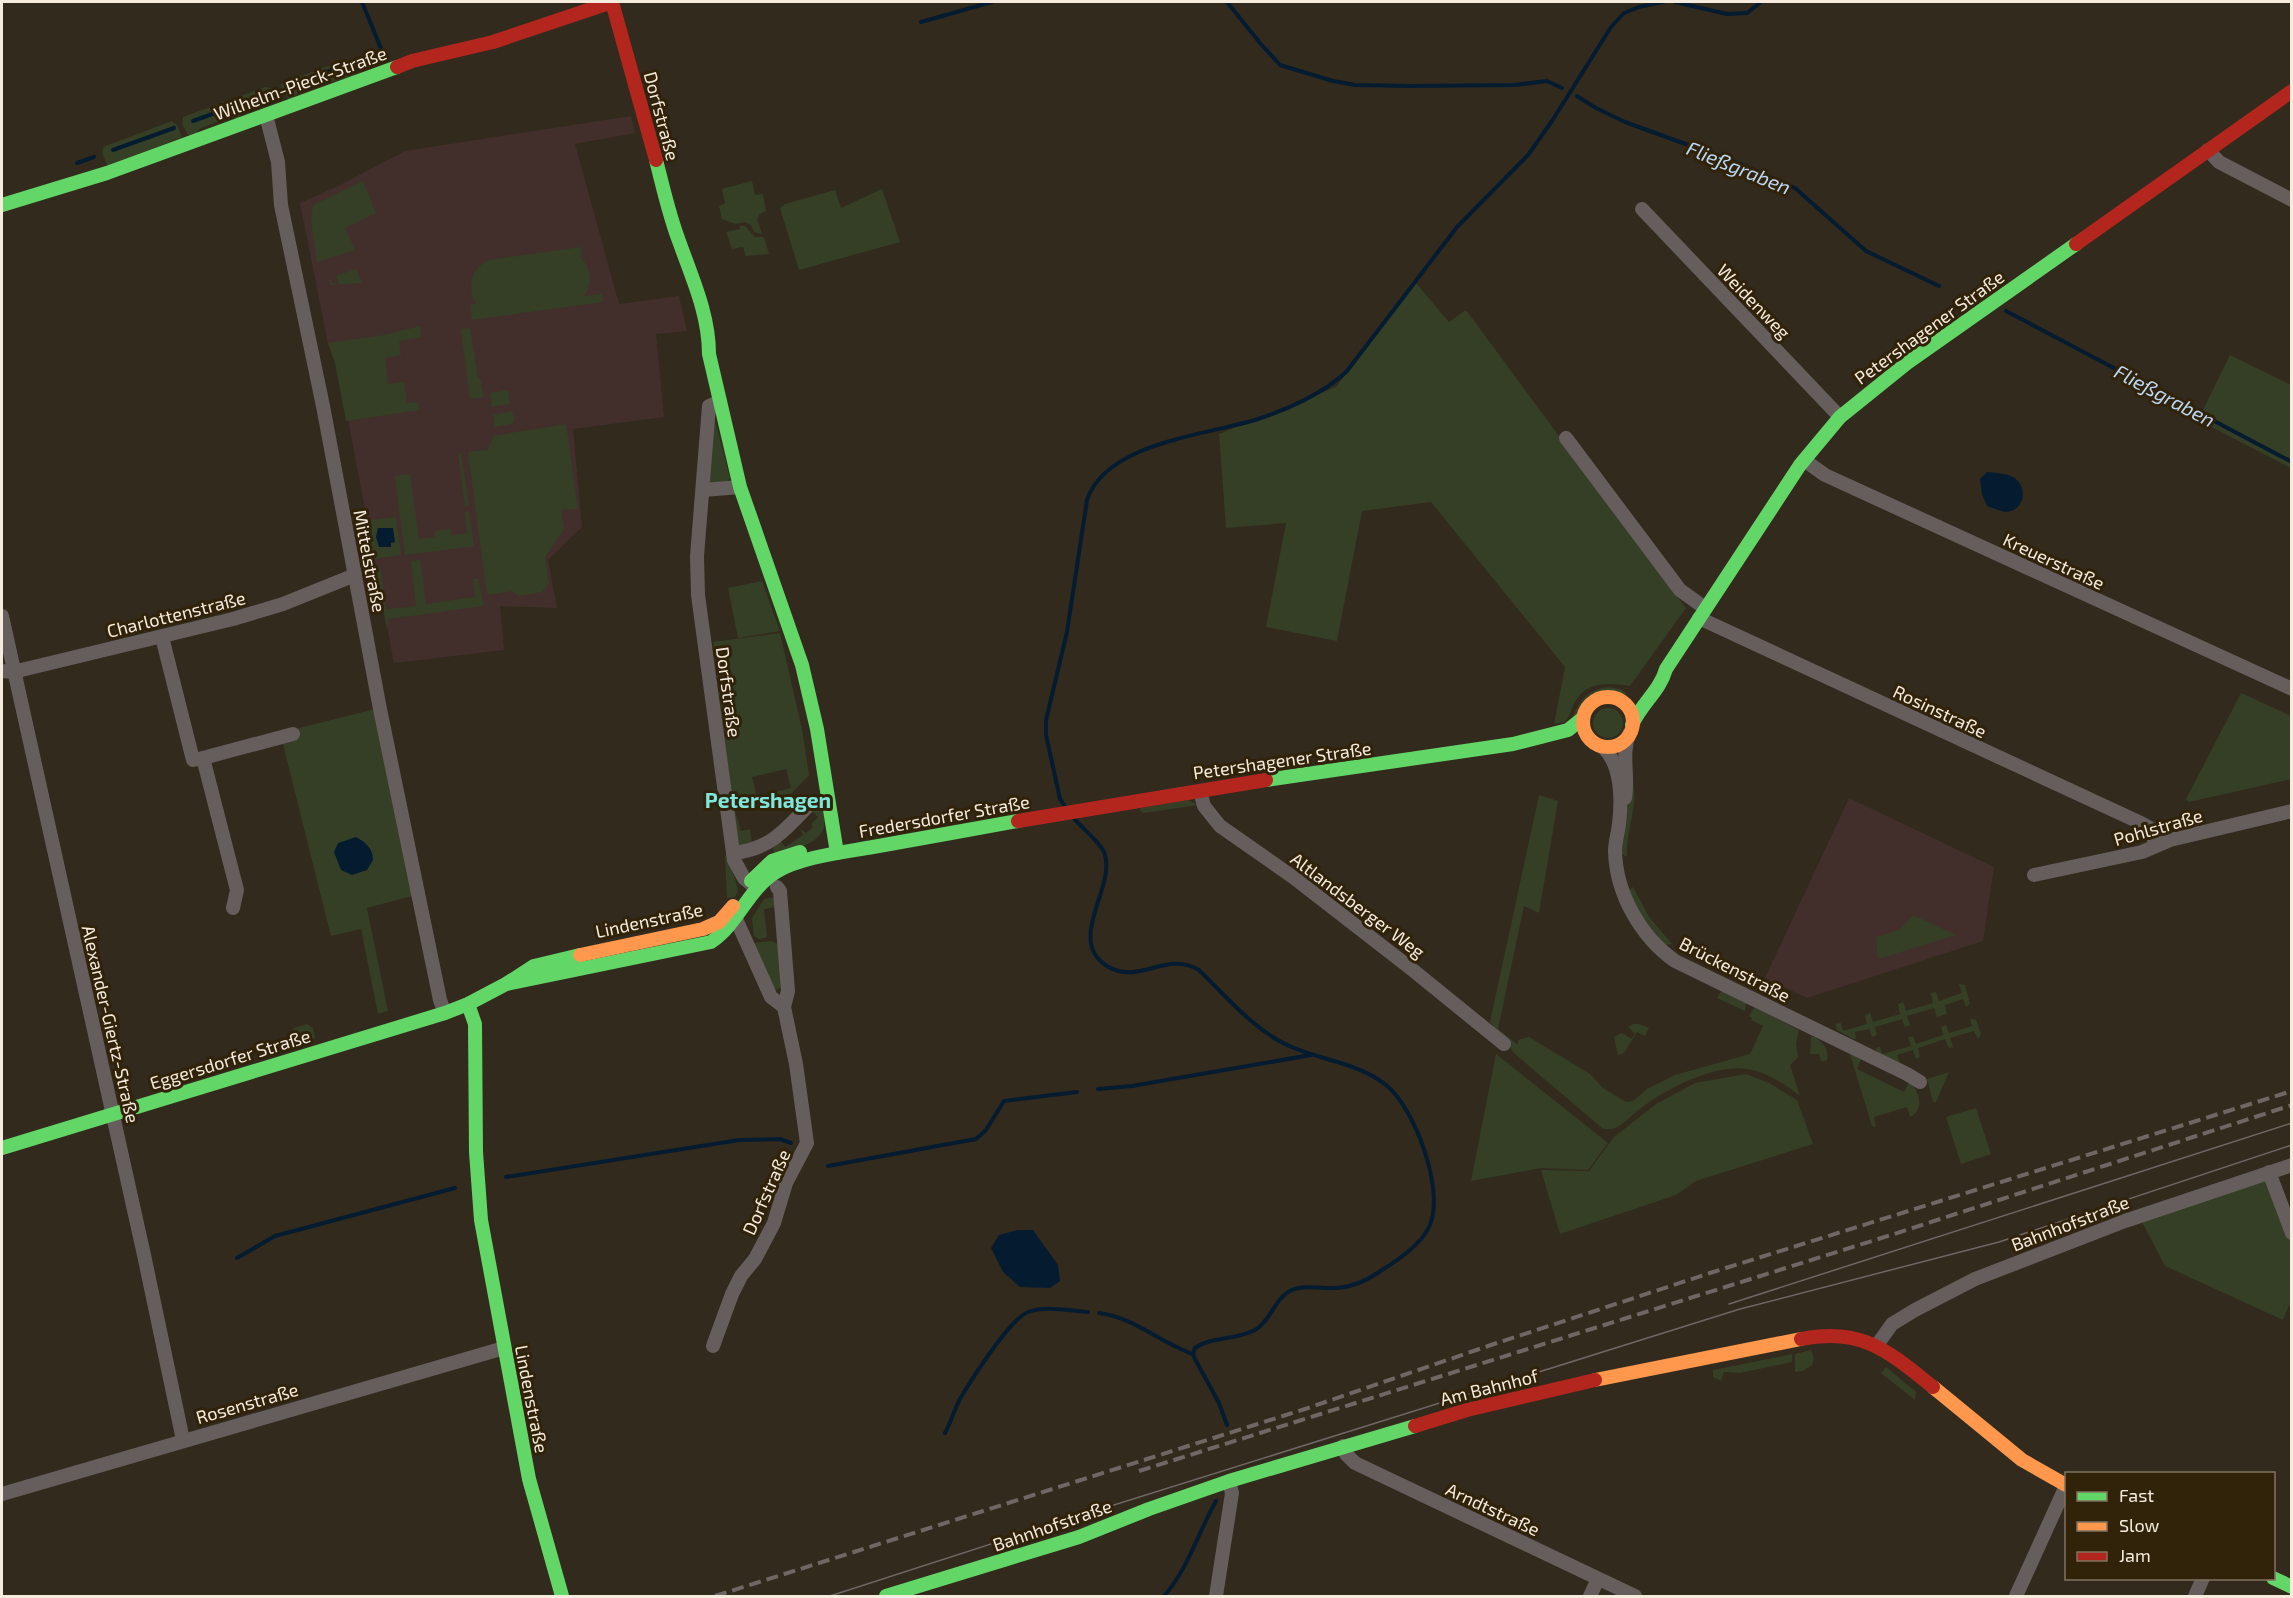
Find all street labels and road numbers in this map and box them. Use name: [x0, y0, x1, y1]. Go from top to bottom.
street label: Wilhelm-Pieck-Straße: [211, 42, 389, 124]
street label: Dorfstraße: [640, 69, 684, 163]
street label: Weidenweg: [1713, 259, 1795, 343]
street label: Petershagener Straße: [1850, 265, 2008, 389]
street label: Mittelstraße: [349, 508, 391, 614]
street label: Kreuerstraße: [2000, 528, 2108, 594]
street label: Charlottenstraße: [104, 586, 248, 642]
street label: Dorfstraße: [712, 645, 746, 739]
street label: Rosinstraße: [1890, 680, 1990, 742]
street label: Petershagener Straße: [1191, 737, 1373, 783]
street label: Fredersdorfer Straße: [857, 790, 1031, 842]
street label: Pohlstraße: [2111, 804, 2205, 850]
street label: Altlandsberger Weg: [1287, 847, 1429, 963]
street label: Lindenstraße: [593, 898, 705, 942]
street label: Alexander-Giertz-Straße: [78, 923, 144, 1125]
street label: Brückenstraße: [1676, 932, 1794, 1006]
street label: Eggersdorfer Straße: [147, 1024, 313, 1094]
street label: Dorfstraße: [737, 1146, 795, 1238]
street label: Bahnhofstraße: [2008, 1190, 2132, 1256]
street label: Lindenstraße: [511, 1343, 553, 1455]
street label: Am Bahnhof: [1438, 1364, 1542, 1410]
street label: Rosenstraße: [193, 1378, 301, 1428]
street label: Arndtstraße: [1443, 1478, 1543, 1540]
street label: Bahnhofstraße: [990, 1494, 1114, 1556]

